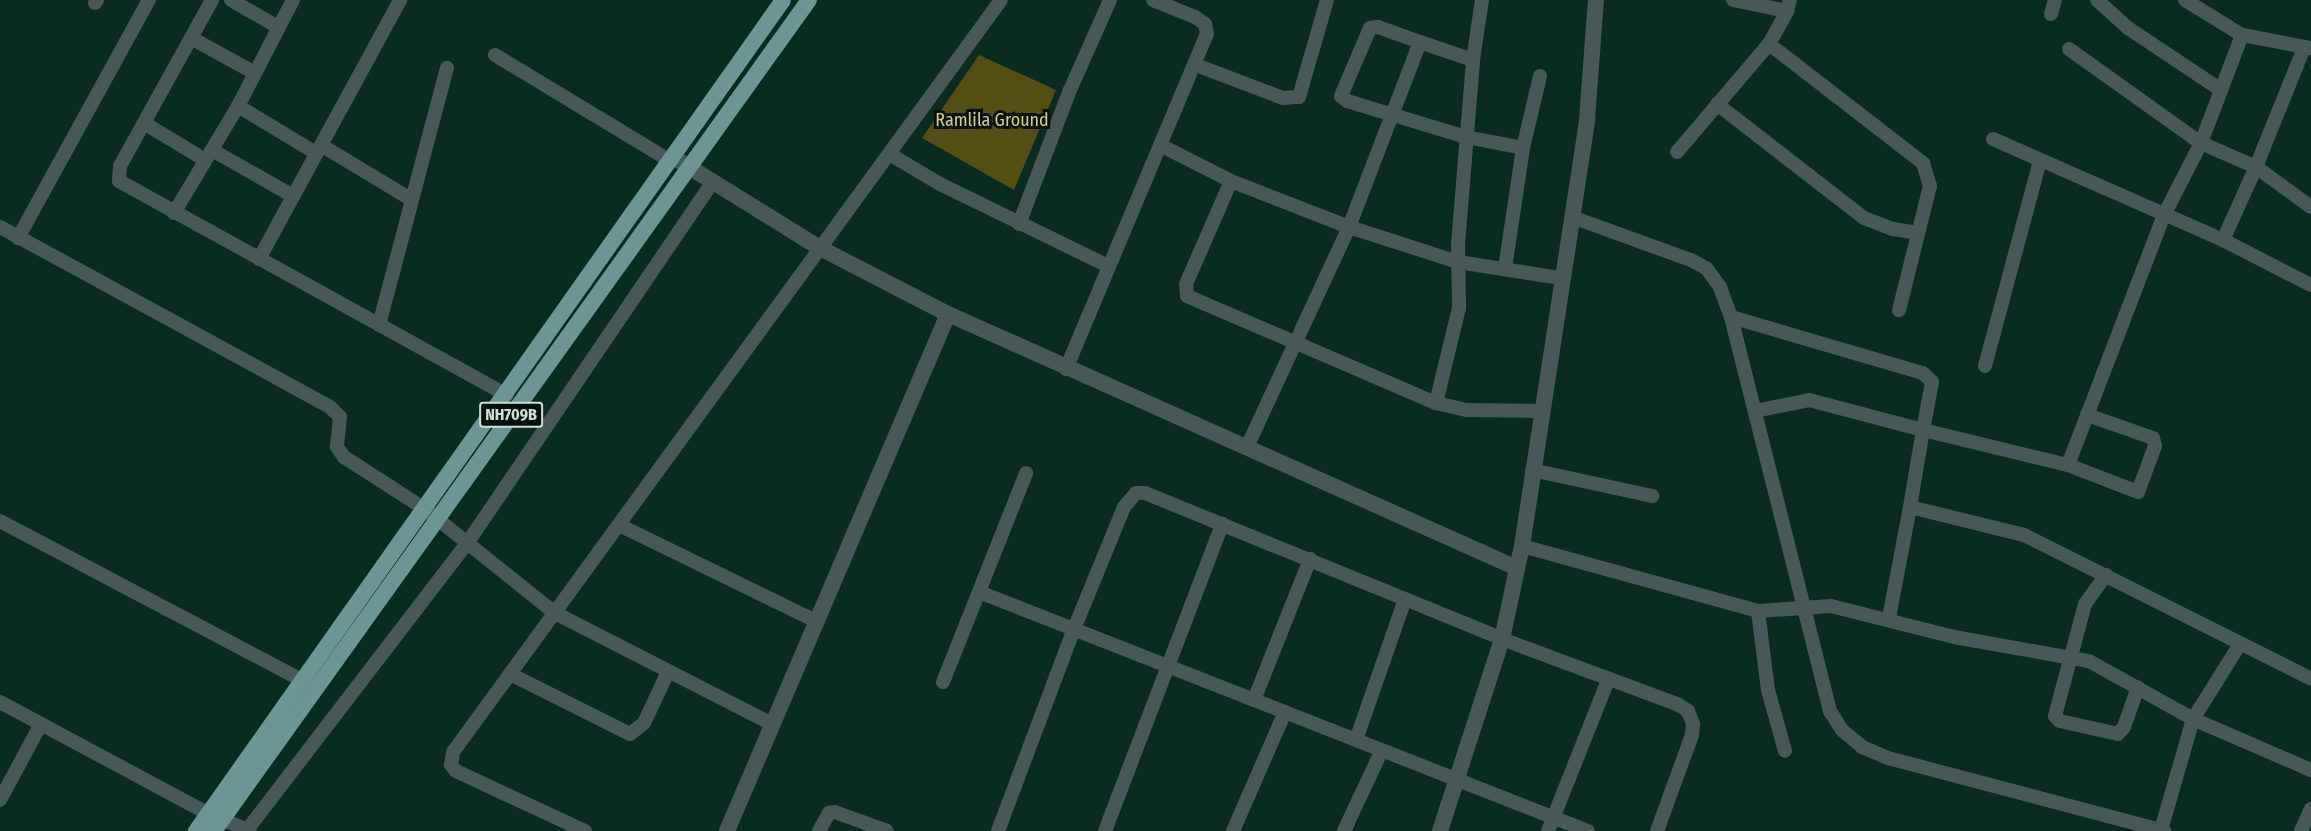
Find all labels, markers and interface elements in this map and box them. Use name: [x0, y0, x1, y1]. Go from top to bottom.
park label: Ramlila Ground: [935, 109, 1049, 131]
road number: NH709B: [478, 402, 544, 428]

